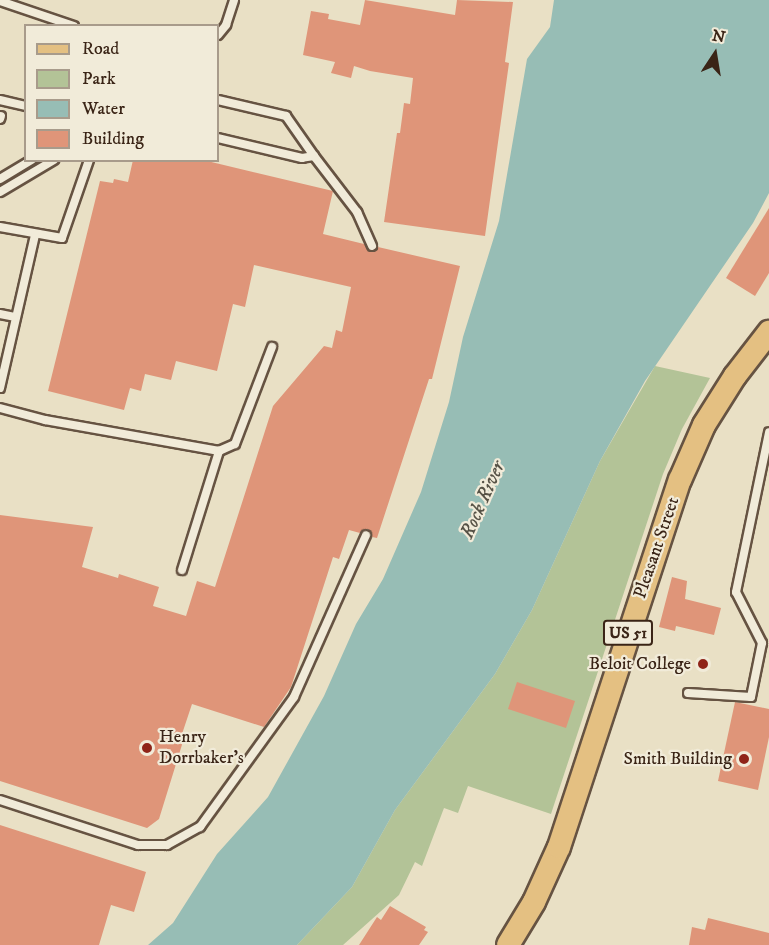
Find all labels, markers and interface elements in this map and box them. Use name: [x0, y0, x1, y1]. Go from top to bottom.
legend: [24, 24, 219, 162]
north arrow: [685, 24, 745, 84]
text: N: [710, 25, 727, 48]
text: Road: [82, 38, 119, 60]
text: Park: [82, 68, 116, 90]
text: Water: [82, 98, 125, 120]
text: Building: [82, 128, 144, 150]
water label: Rock River: [455, 458, 511, 542]
street label: Pleasant Street: [630, 494, 684, 602]
road number: US 51: [602, 620, 654, 646]
place label: Beloit College: [589, 653, 691, 675]
marker: Beloit College: [696, 657, 710, 671]
place label: Henry Dorrbaker's: [159, 727, 244, 770]
marker: Henry Dorrbaker's: [140, 741, 154, 755]
place label: Smith Building: [623, 748, 732, 770]
marker: Smith Building: [737, 752, 751, 766]

